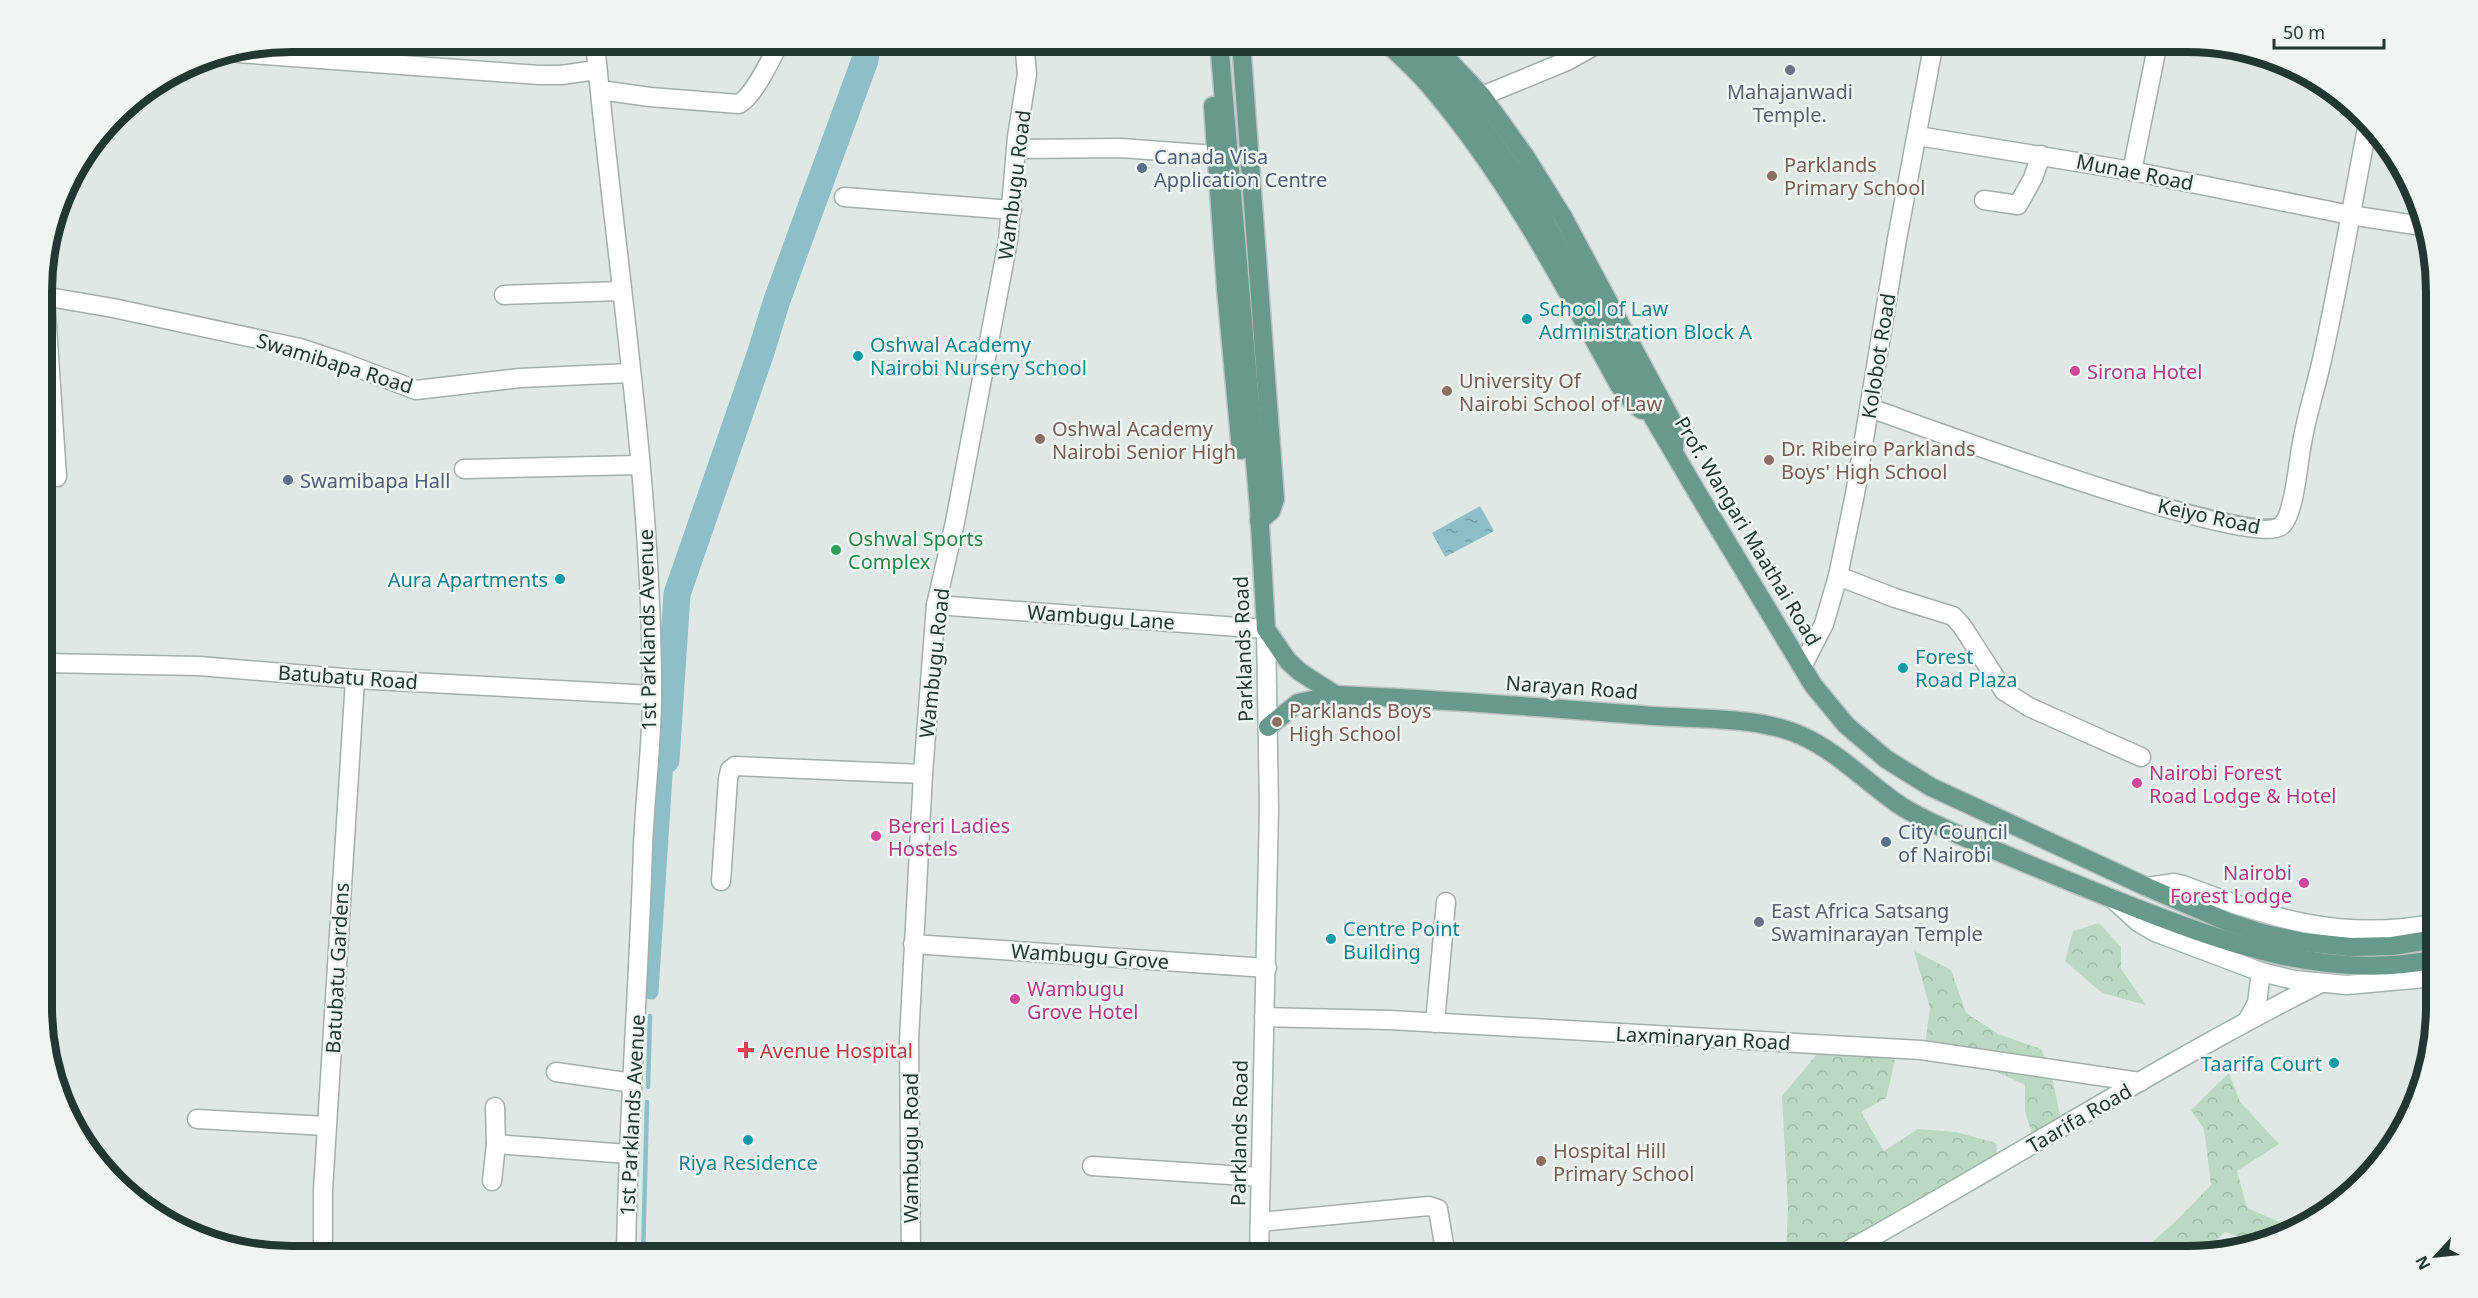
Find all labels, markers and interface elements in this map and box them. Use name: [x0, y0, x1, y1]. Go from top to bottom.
scale bar: [2274, 12, 2384, 50]
text: 50 m: [2283, 20, 2325, 44]
marker: Mahajanwadi Temple.: [1783, 63, 1797, 77]
place label: Mahajanwadi Temple.: [1727, 78, 1853, 128]
street label: Wambugu Road: [991, 109, 1037, 261]
place label: Canada Visa Application Centre: [1154, 143, 1327, 193]
street label: Munae Road: [2074, 147, 2196, 197]
place label: Parklands Primary School: [1784, 151, 1925, 201]
marker: Canada Visa Application Centre: [1135, 161, 1149, 175]
marker: Parklands Primary School: [1765, 169, 1779, 183]
street label: Kolobot Road: [1855, 291, 1901, 421]
place label: School of Law Administration Block A: [1539, 295, 1752, 345]
marker: School of Law Administration Block A: [1520, 312, 1534, 326]
street label: Swamibapa Road: [254, 326, 416, 400]
place label: Oshwal Academy Nairobi Nursery School: [870, 331, 1087, 381]
marker: Oshwal Academy Nairobi Nursery School: [851, 349, 865, 363]
place label: Sirona Hotel: [2087, 358, 2202, 385]
marker: Sirona Hotel: [2068, 364, 2082, 378]
place label: University Of Nairobi School of Law: [1459, 367, 1663, 417]
marker: University Of Nairobi School of Law: [1440, 384, 1454, 398]
street label: Prof. Wangari Maathai Road: [1669, 411, 1827, 651]
place label: Oshwal Academy Nairobi Senior High: [1052, 415, 1236, 465]
marker: Oshwal Academy Nairobi Senior High: [1033, 432, 1047, 446]
place label: Dr. Ribeiro Parklands Boys' High School: [1781, 435, 1976, 485]
marker: Dr. Ribeiro Parklands Boys' High School: [1762, 453, 1776, 467]
place label: Swamibapa Hall: [300, 467, 450, 494]
marker: Swamibapa Hall: [281, 473, 295, 487]
street label: Keiyo Road: [2155, 492, 2263, 540]
place label: Oshwal Sports Complex: [848, 525, 983, 575]
street label: 1st Parklands Avenue: [632, 529, 662, 731]
marker: Oshwal Sports Complex: [829, 543, 843, 557]
place label: Aura Apartments: [388, 566, 548, 593]
marker: Aura Apartments: [553, 572, 567, 586]
street label: Parklands Road: [1227, 576, 1259, 722]
street label: Wambugu Road: [913, 587, 955, 739]
street label: Wambugu Lane: [1026, 598, 1176, 636]
place label: Forest Road Plaza: [1915, 643, 2017, 693]
street label: Batubatu Road: [277, 659, 419, 695]
marker: Forest Road Plaza: [1896, 661, 1910, 675]
street label: Narayan Road: [1505, 669, 1639, 705]
place label: Parklands Boys High School: [1289, 697, 1432, 747]
marker: Parklands Boys High School: [1270, 715, 1284, 729]
place label: Nairobi Forest Road Lodge & Hotel: [2149, 759, 2336, 809]
marker: Nairobi Forest Road Lodge & Hotel: [2130, 776, 2144, 790]
place label: Bereri Ladies Hostels: [888, 812, 1010, 862]
place label: City Council of Nairobi: [1898, 818, 2008, 868]
marker: Bereri Ladies Hostels: [869, 829, 883, 843]
marker: City Council of Nairobi: [1879, 835, 1893, 849]
place label: Nairobi Forest Lodge: [2170, 859, 2292, 909]
marker: Nairobi Forest Lodge: [2297, 876, 2311, 890]
street label: Batubatu Gardens: [319, 882, 355, 1054]
place label: East Africa Satsang Swaminarayan Temple: [1771, 897, 1983, 947]
place label: Centre Point Building: [1343, 915, 1460, 965]
marker: East Africa Satsang Swaminarayan Temple: [1752, 915, 1766, 929]
marker: Centre Point Building: [1324, 932, 1338, 946]
street label: Wambugu Grove: [1010, 937, 1170, 975]
place label: Wambugu Grove Hotel: [1027, 975, 1138, 1025]
marker: Wambugu Grove Hotel: [1008, 992, 1022, 1006]
street label: 1st Parklands Avenue: [613, 1014, 651, 1216]
street label: Laxminaryan Road: [1615, 1020, 1791, 1056]
place label: Avenue Hospital: [760, 1037, 913, 1064]
marker: Avenue Hospital: [737, 1041, 755, 1059]
place label: Taarifa Court: [2201, 1050, 2322, 1077]
marker: Taarifa Court: [2327, 1056, 2341, 1070]
street label: Parklands Road: [1224, 1060, 1254, 1206]
street label: Wambugu Road: [897, 1073, 924, 1223]
street label: Taarifa Road: [2022, 1077, 2136, 1159]
marker: Riya Residence: [741, 1133, 755, 1147]
place label: Hospital Hill Primary School: [1553, 1137, 1694, 1187]
place label: Riya Residence: [678, 1149, 818, 1176]
marker: Hospital Hill Primary School: [1534, 1154, 1548, 1168]
north arrow: [2406, 1226, 2466, 1286]
text: N: [2410, 1252, 2435, 1274]

